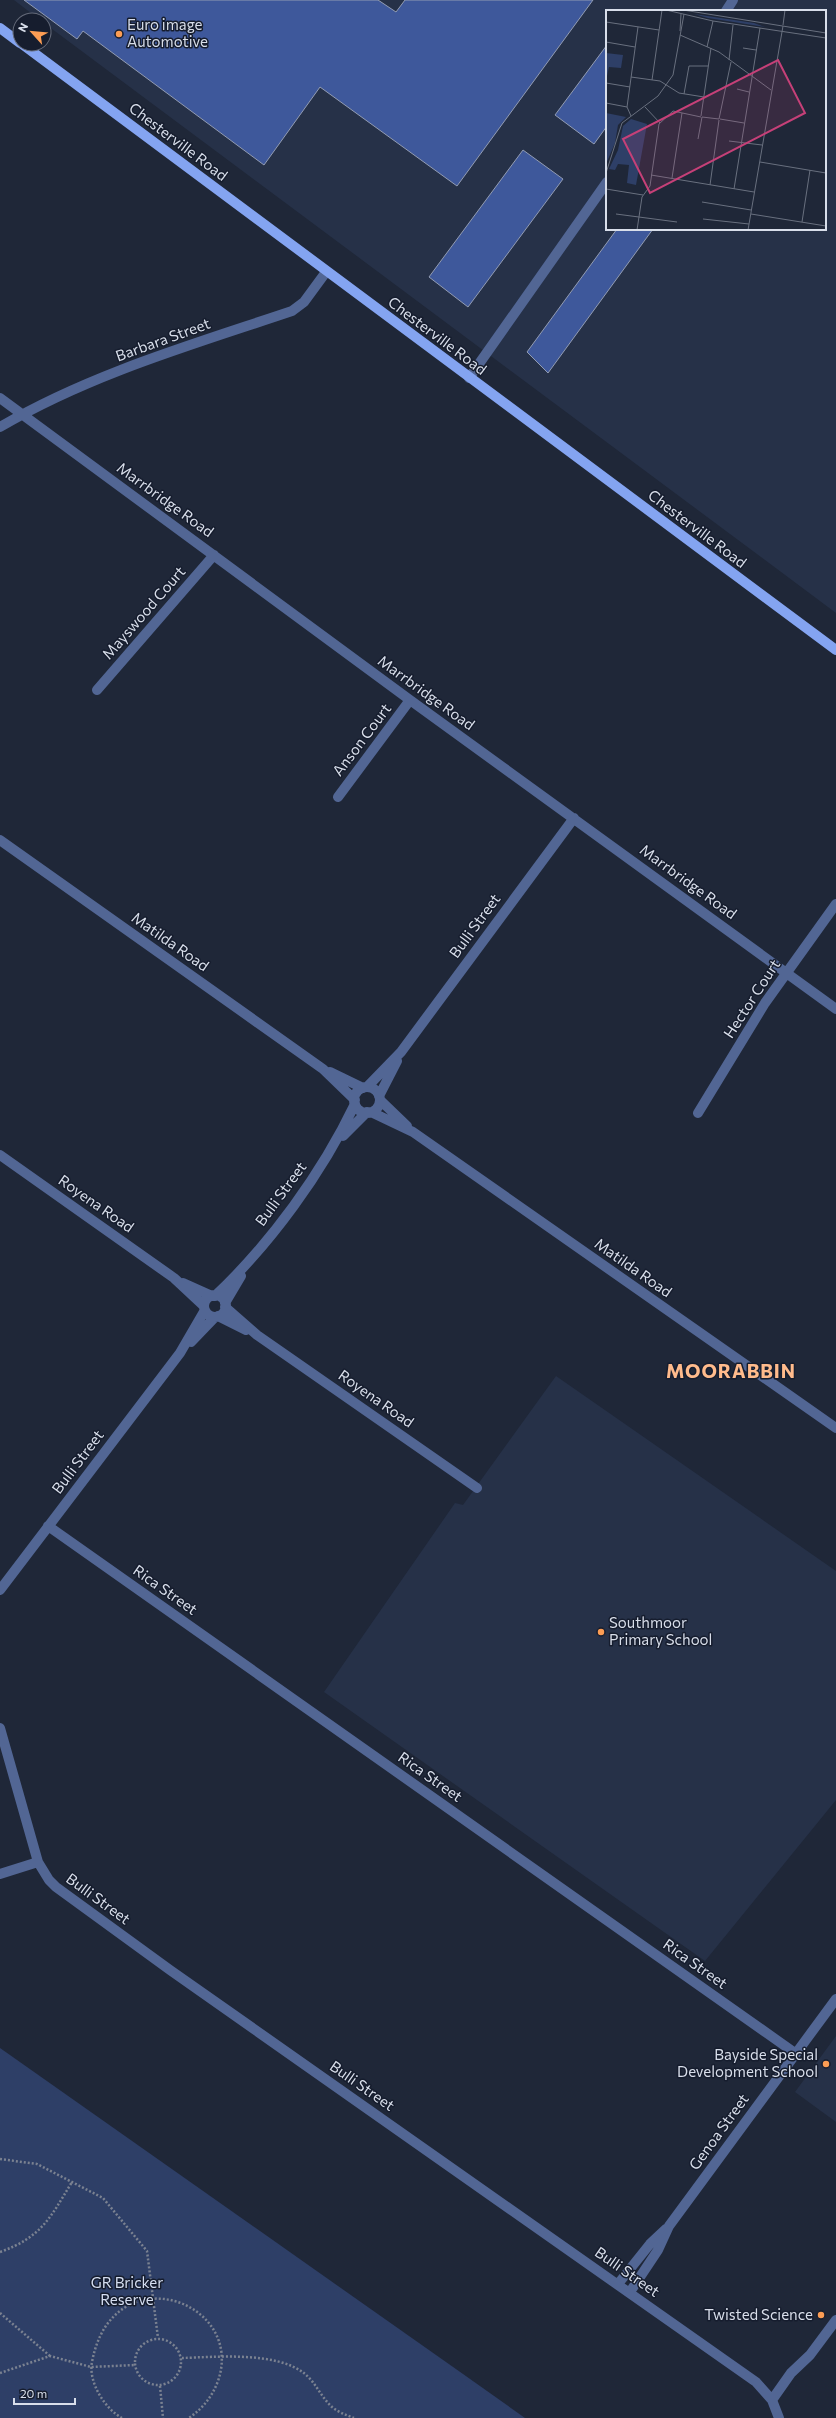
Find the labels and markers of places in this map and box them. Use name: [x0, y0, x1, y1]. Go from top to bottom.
place label: Euro image Automotive: [127, 15, 208, 50]
marker: Euro image Automotive: [114, 29, 124, 39]
place label: Southmoor Primary School: [609, 1613, 712, 1648]
marker: Southmoor Primary School: [596, 1627, 606, 1637]
place label: Bayside Special Development School: [677, 2045, 818, 2080]
marker: Bayside Special Development School: [821, 2059, 831, 2069]
place label: Twisted Science: [704, 2305, 813, 2323]
marker: Twisted Science: [816, 2310, 826, 2320]

